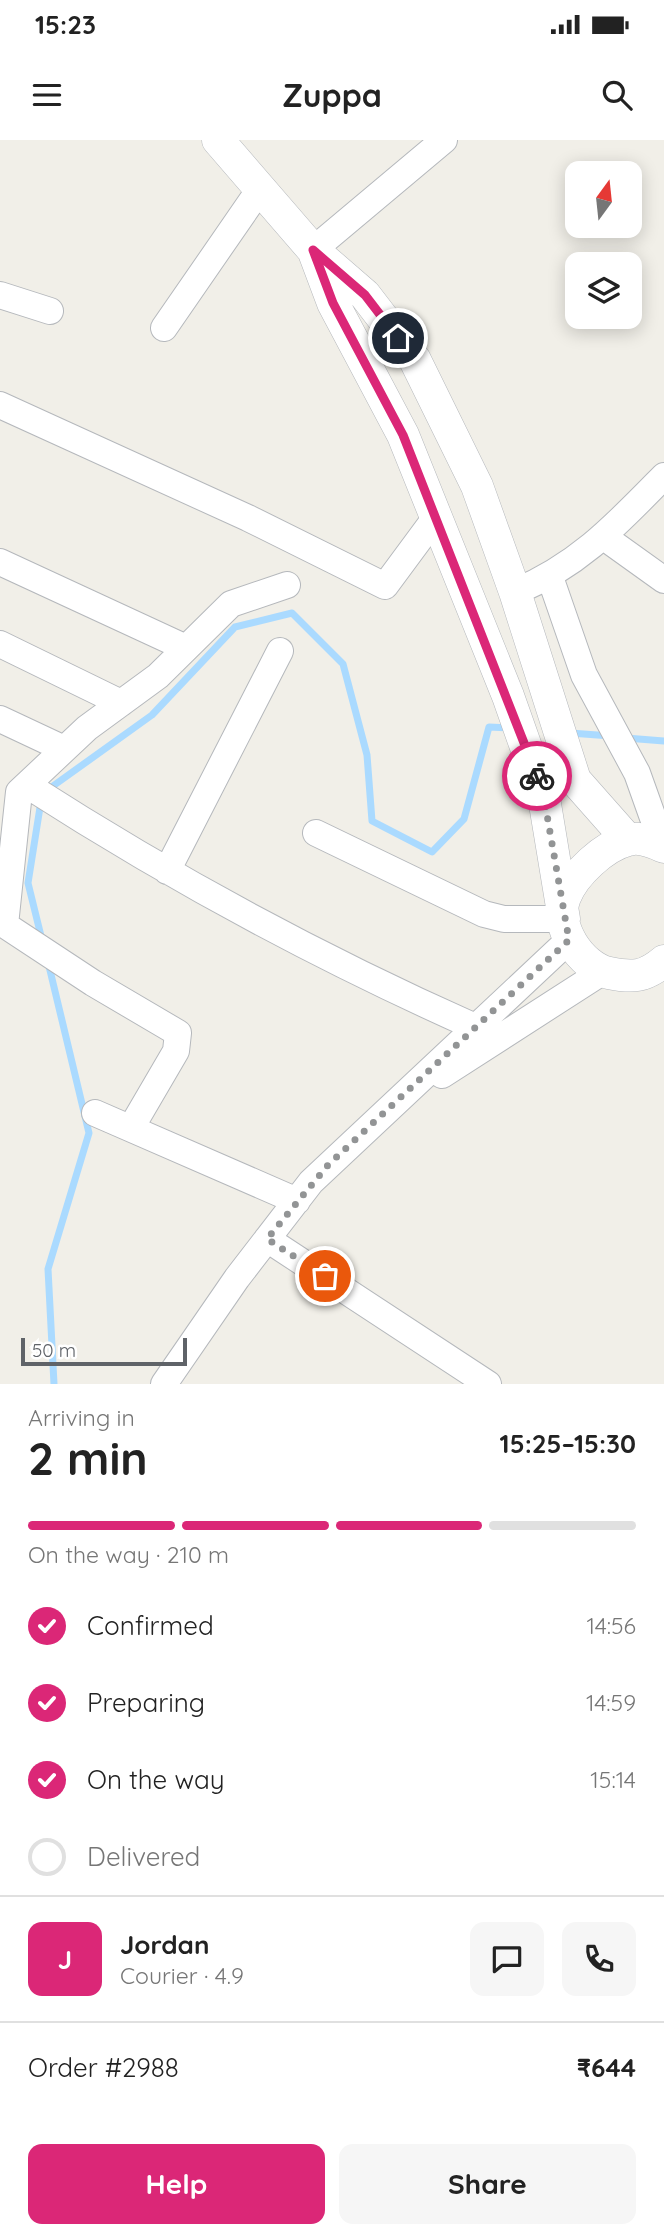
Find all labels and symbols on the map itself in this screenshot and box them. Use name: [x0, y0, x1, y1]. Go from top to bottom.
north arrow: [565, 161, 642, 238]
pin: [368, 308, 428, 368]
courier: [502, 741, 572, 811]
pin: [295, 1246, 355, 1306]
scale bar: [21, 1335, 187, 1367]

